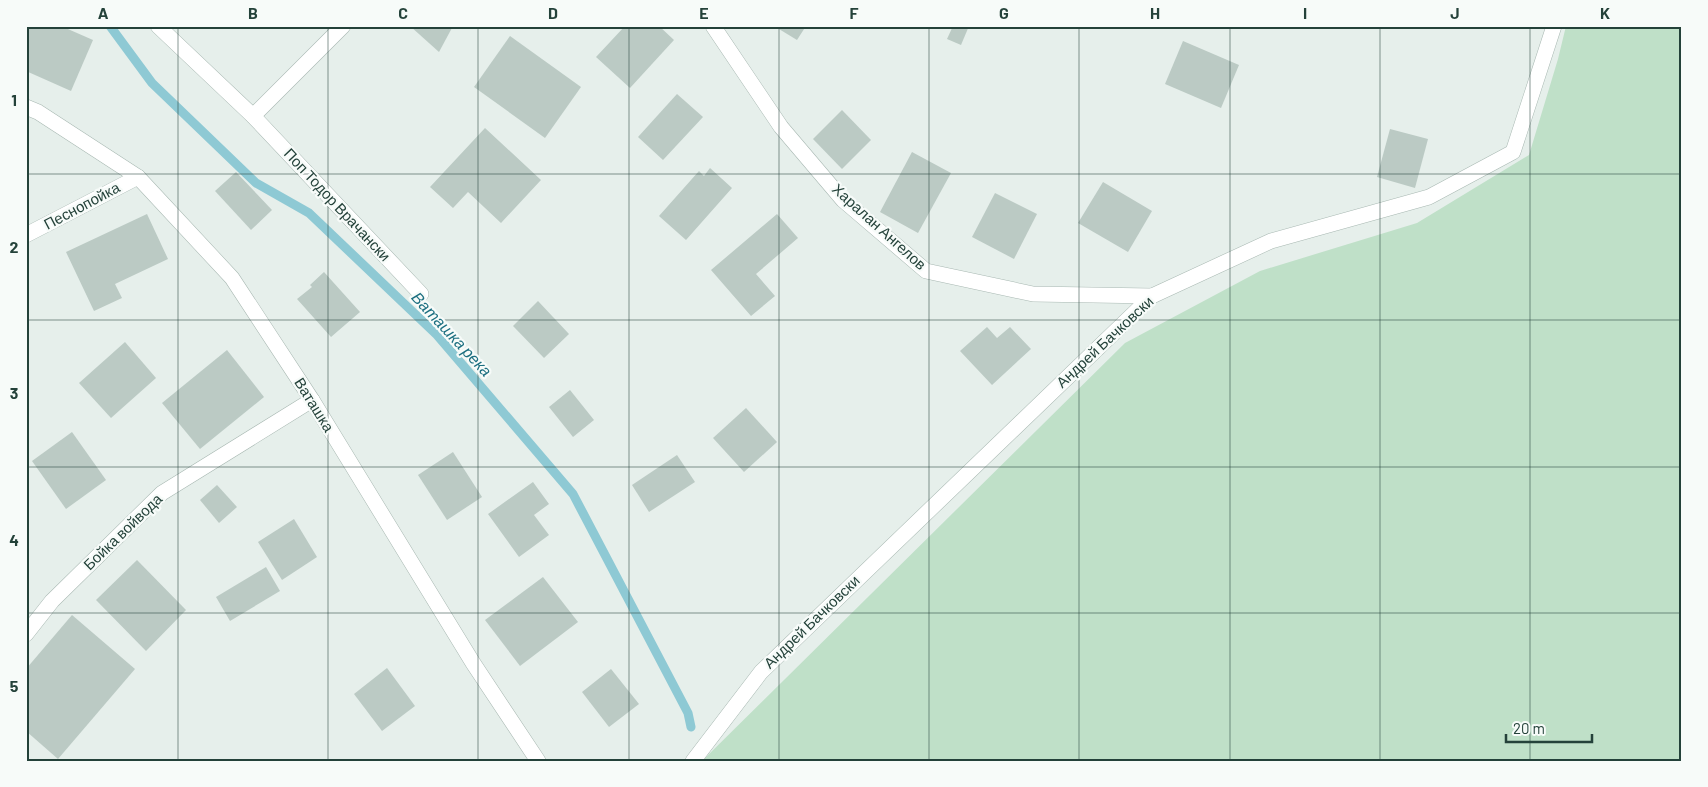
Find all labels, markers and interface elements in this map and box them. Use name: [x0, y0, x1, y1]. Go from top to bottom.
text: A: [98, 3, 109, 22]
text: B: [248, 3, 258, 22]
text: C: [398, 3, 408, 22]
text: D: [548, 3, 558, 22]
text: E: [699, 3, 709, 22]
text: F: [850, 3, 859, 22]
text: G: [999, 3, 1009, 22]
text: H: [1150, 3, 1160, 22]
text: I: [1303, 3, 1307, 22]
text: J: [1450, 3, 1460, 22]
text: K: [1600, 3, 1610, 22]
text: 1: [11, 90, 17, 109]
street label: Поп Тодор Врачански: [281, 144, 395, 265]
street label: Песнопойка: [41, 177, 123, 233]
street label: Харалан Ангелов: [829, 179, 930, 273]
text: 2: [10, 237, 19, 256]
water label: Ваташка река: [408, 287, 496, 380]
street label: Андрей Бачковски: [1052, 292, 1157, 391]
street label: Ваташка: [291, 374, 339, 435]
text: 3: [10, 383, 18, 402]
street label: Бойка войвода: [79, 489, 166, 573]
text: 4: [9, 530, 19, 549]
street label: Андрей Бачковски: [760, 571, 863, 672]
text: 5: [10, 676, 19, 695]
scale bar: [1506, 712, 1592, 744]
text: 20 m: [1513, 719, 1545, 737]

